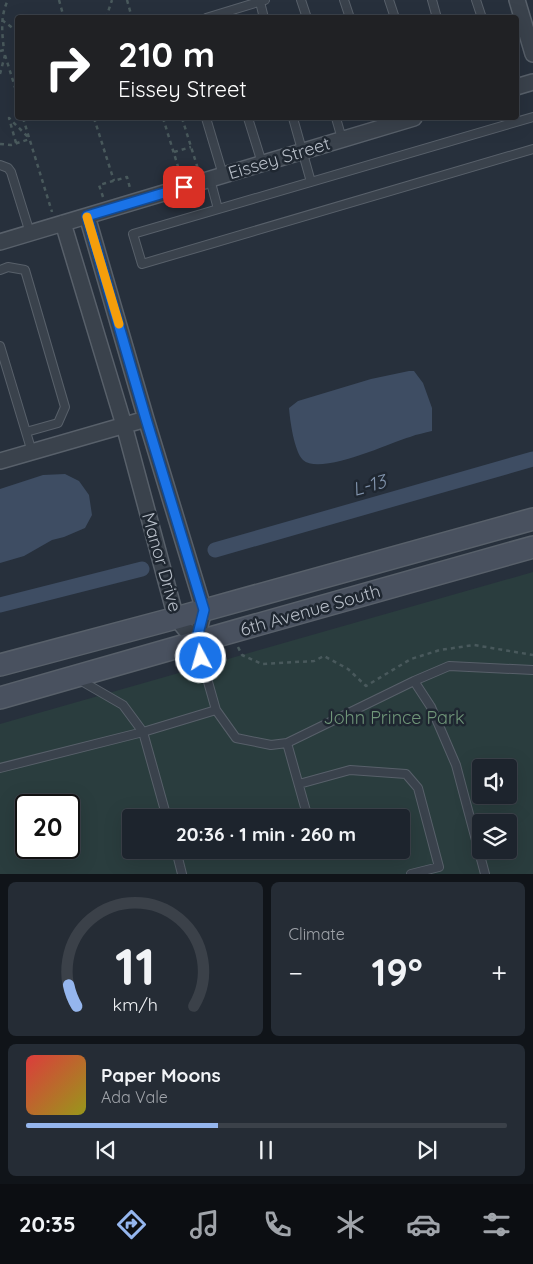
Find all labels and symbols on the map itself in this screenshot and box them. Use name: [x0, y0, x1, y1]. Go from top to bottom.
street label: Eissey Street: [225, 132, 333, 184]
pin: [163, 166, 205, 208]
water label: L-13: [350, 468, 390, 501]
street label: Manor Drive: [137, 510, 187, 614]
street label: 6th Avenue South: [237, 579, 383, 641]
position arrow: [174, 631, 226, 683]
park label: John Prince Park: [323, 706, 465, 729]
speed limit sign: 20: [15, 794, 80, 859]

